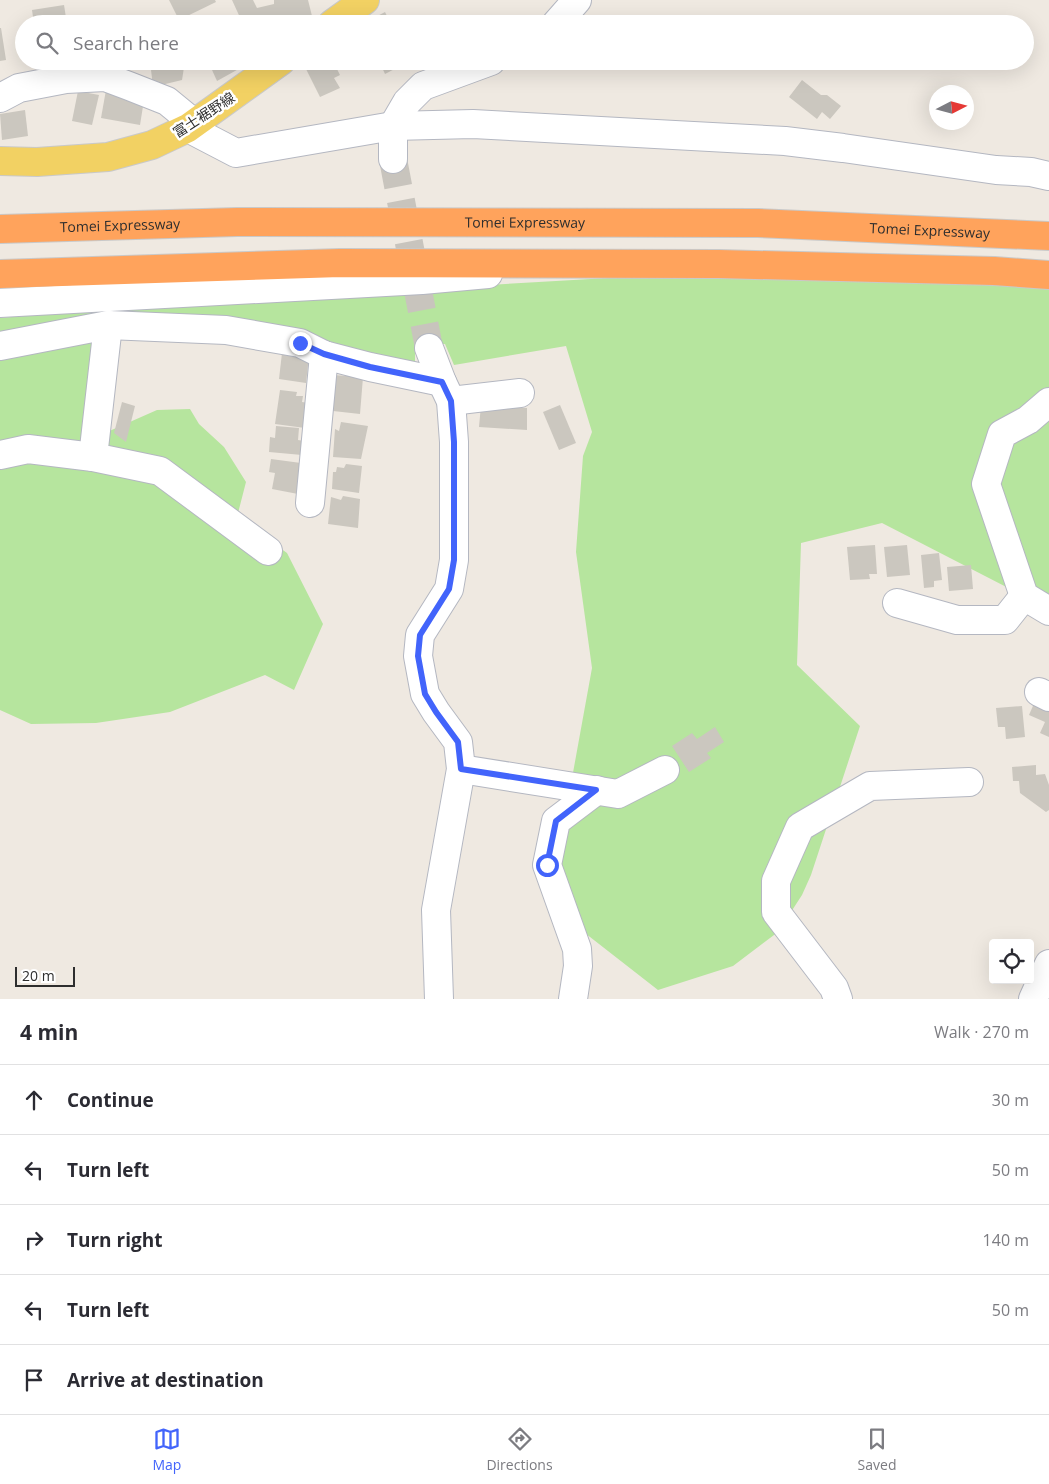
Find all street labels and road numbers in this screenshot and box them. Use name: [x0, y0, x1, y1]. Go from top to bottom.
street label: 富士裾野線: [169, 88, 238, 142]
street label: Tomei Expressway: [465, 212, 586, 232]
street label: Tomei Expressway: [59, 214, 181, 236]
street label: Tomei Expressway: [869, 218, 991, 242]

